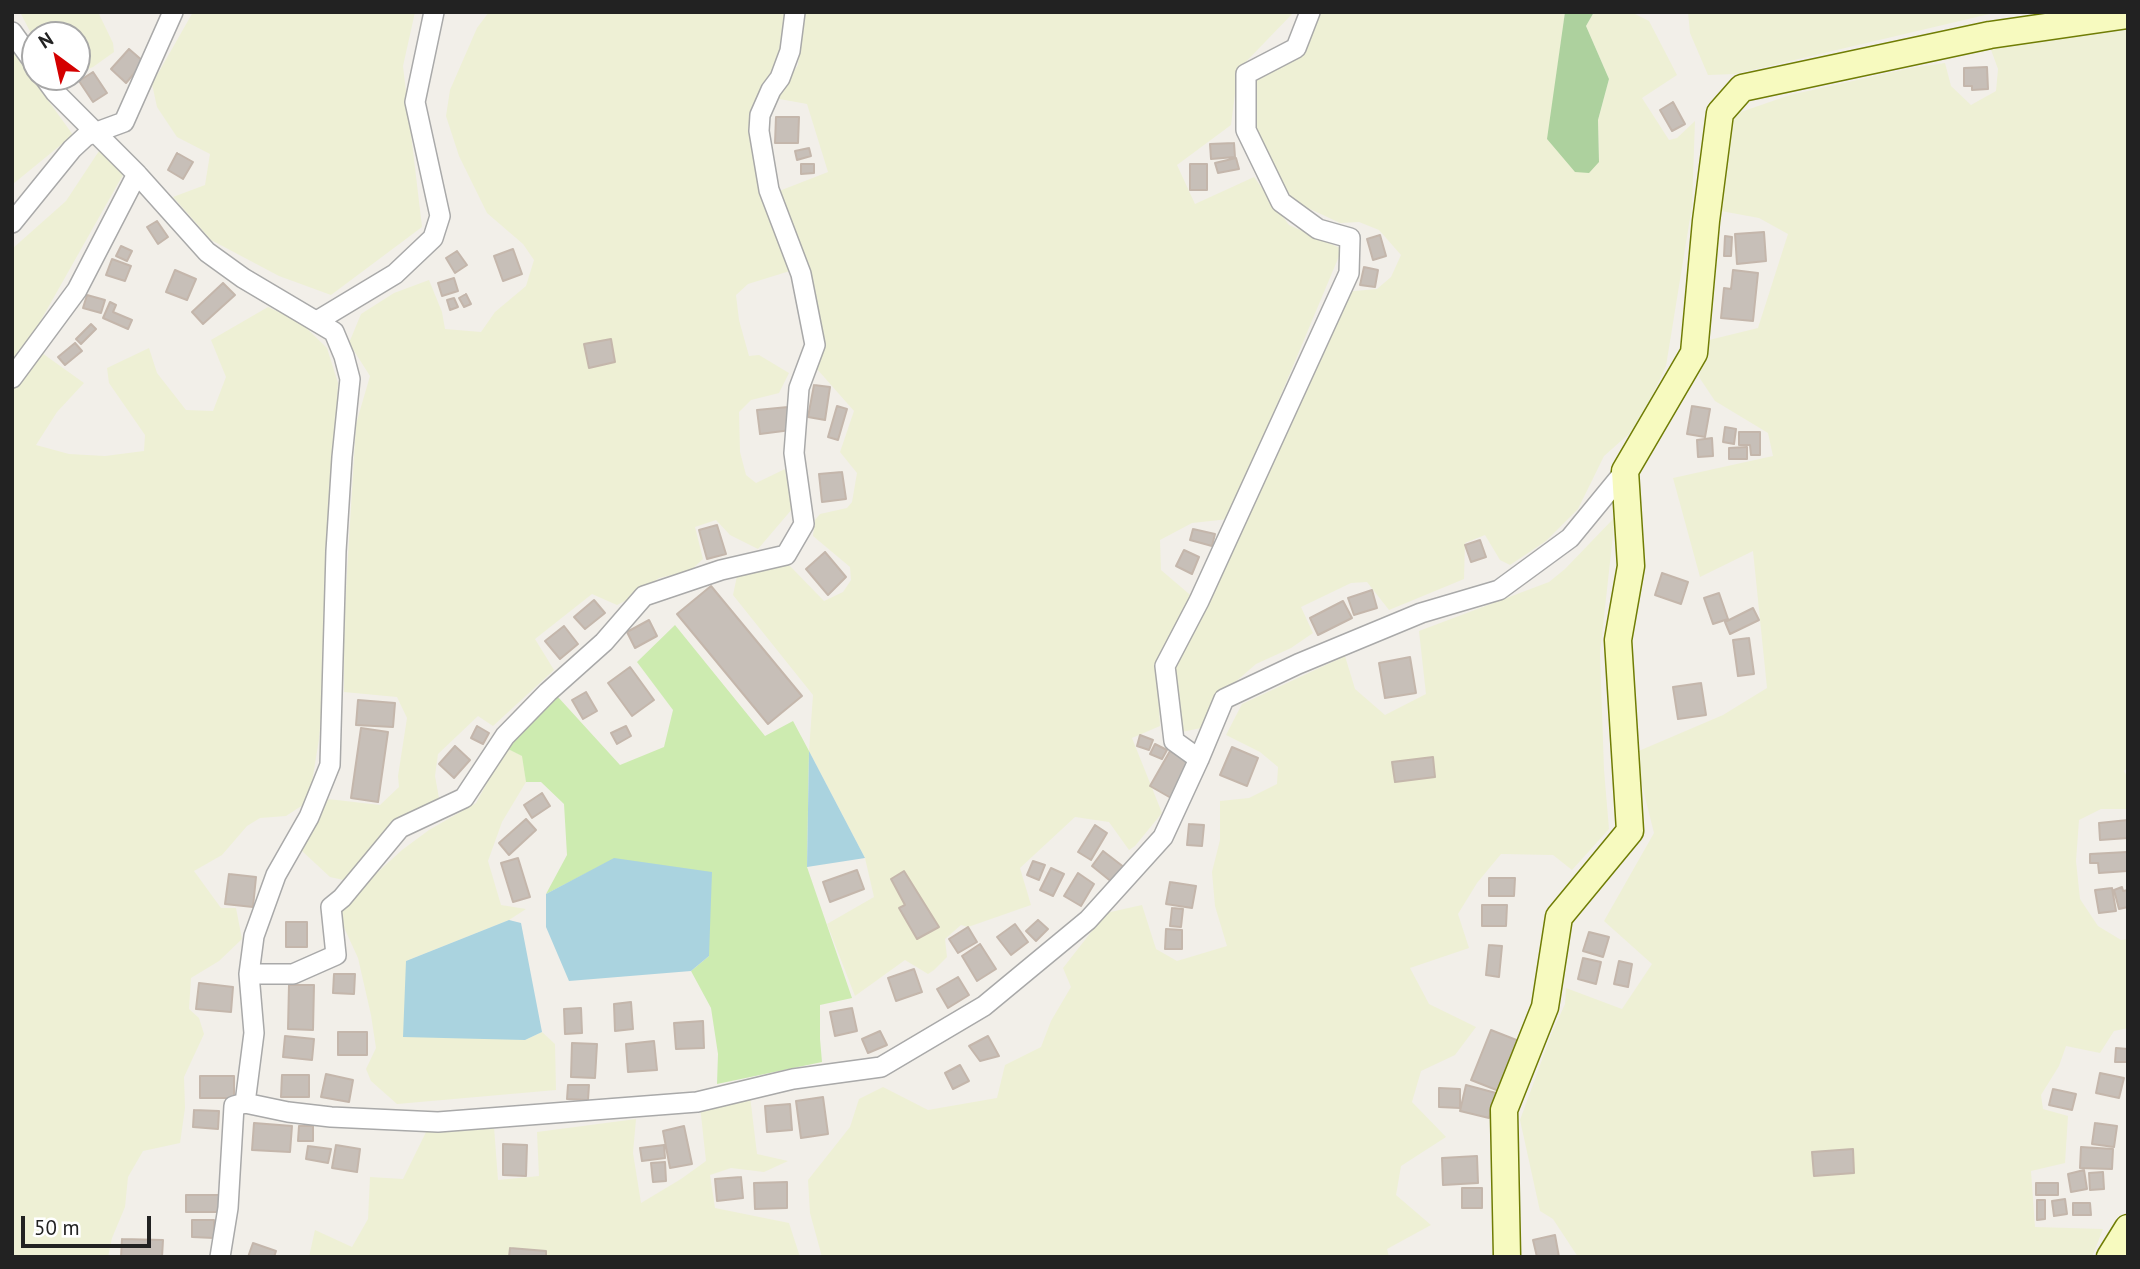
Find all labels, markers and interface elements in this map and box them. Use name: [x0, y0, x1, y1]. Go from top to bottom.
north arrow: [21, 21, 91, 91]
text: N: [34, 27, 57, 54]
scale bar: [24, 1202, 154, 1246]
text: 50 m: [34, 1214, 80, 1241]

